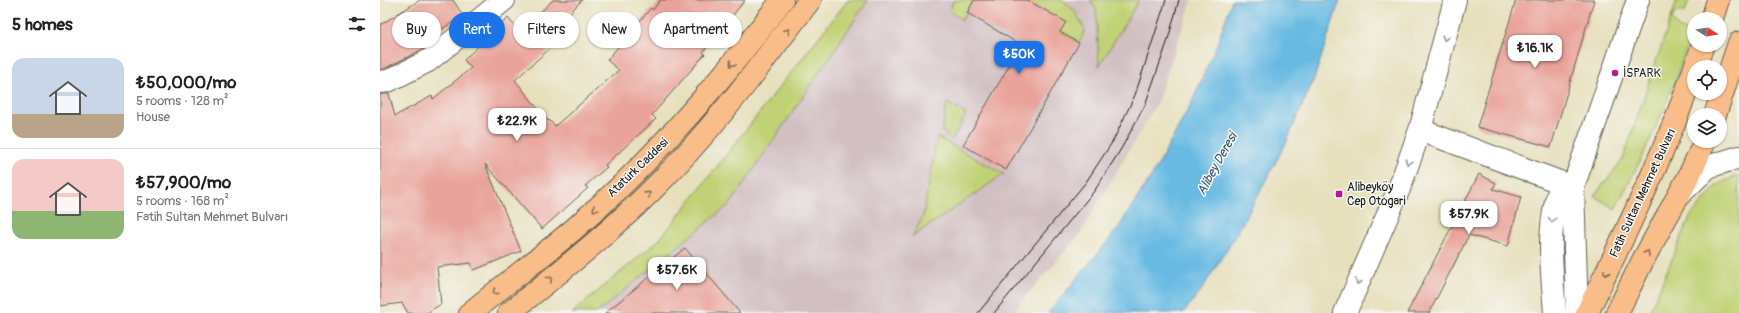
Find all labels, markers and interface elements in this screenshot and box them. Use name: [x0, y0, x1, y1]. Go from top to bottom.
chip: Buy: [392, 12, 441, 48]
chip: Rent: [449, 12, 505, 48]
chip: Filters: [513, 12, 579, 48]
chip: New: [587, 12, 641, 48]
chip: Apartment: [649, 12, 742, 48]
north arrow: [1687, 12, 1727, 52]
map controls: [1687, 12, 1727, 148]
icon: filters: [346, 13, 368, 35]
text: 5 homes: [12, 14, 73, 35]
one-way arrow: [782, 28, 789, 35]
one-way arrow: [1441, 34, 1450, 41]
pin: ₺16.1K: [1502, 35, 1568, 69]
text: ₺16.1K: [1517, 40, 1553, 56]
pin: ₺50K: [995, 41, 1043, 75]
text: ₺50K: [1003, 46, 1035, 62]
one-way arrow: [729, 59, 736, 66]
button: locate: [1687, 60, 1727, 100]
place label: İSPARK: [1623, 65, 1661, 81]
marker: İSPARK: [1610, 68, 1620, 78]
text: ₺50,000/mo: [136, 72, 237, 93]
icon: home: [44, 74, 92, 122]
text: 5 rooms · 128 m²: [136, 93, 229, 109]
pin: ₺22.9K: [484, 108, 550, 142]
button: layers: [1687, 108, 1727, 148]
text: House: [136, 109, 170, 125]
text: ₺22.9K: [497, 113, 537, 129]
street label: Fatih Sultan Mehmet Bulvarı: [1606, 126, 1680, 260]
water label: Alibey Deresi: [1193, 128, 1242, 198]
street label: Atatürk Caddesi: [604, 135, 672, 201]
one-way arrow: [1405, 159, 1413, 166]
text: ₺57,900/mo: [136, 172, 231, 193]
icon: home: [44, 175, 92, 223]
place label: Alibeyköy Cep Otogari: [1347, 180, 1406, 209]
marker: Alibeyköy Cep Otogari: [1334, 189, 1344, 199]
one-way arrow: [643, 191, 651, 199]
text: 5 rooms · 168 m²: [136, 193, 229, 209]
pin: ₺57.9K: [1436, 201, 1502, 235]
one-way arrow: [592, 205, 600, 212]
text: ₺57.9K: [1449, 206, 1489, 222]
text: Fatih Sultan Mehmet Bulvarı: [136, 209, 288, 225]
one-way arrow: [1548, 217, 1557, 223]
one-way arrow: [1642, 250, 1650, 257]
pin: ₺57.6K: [644, 257, 710, 291]
text: ₺57.6K: [657, 262, 697, 278]
one-way arrow: [1603, 268, 1611, 276]
one-way arrow: [546, 277, 553, 284]
one-way arrow: [1355, 278, 1363, 286]
one-way arrow: [493, 288, 500, 295]

